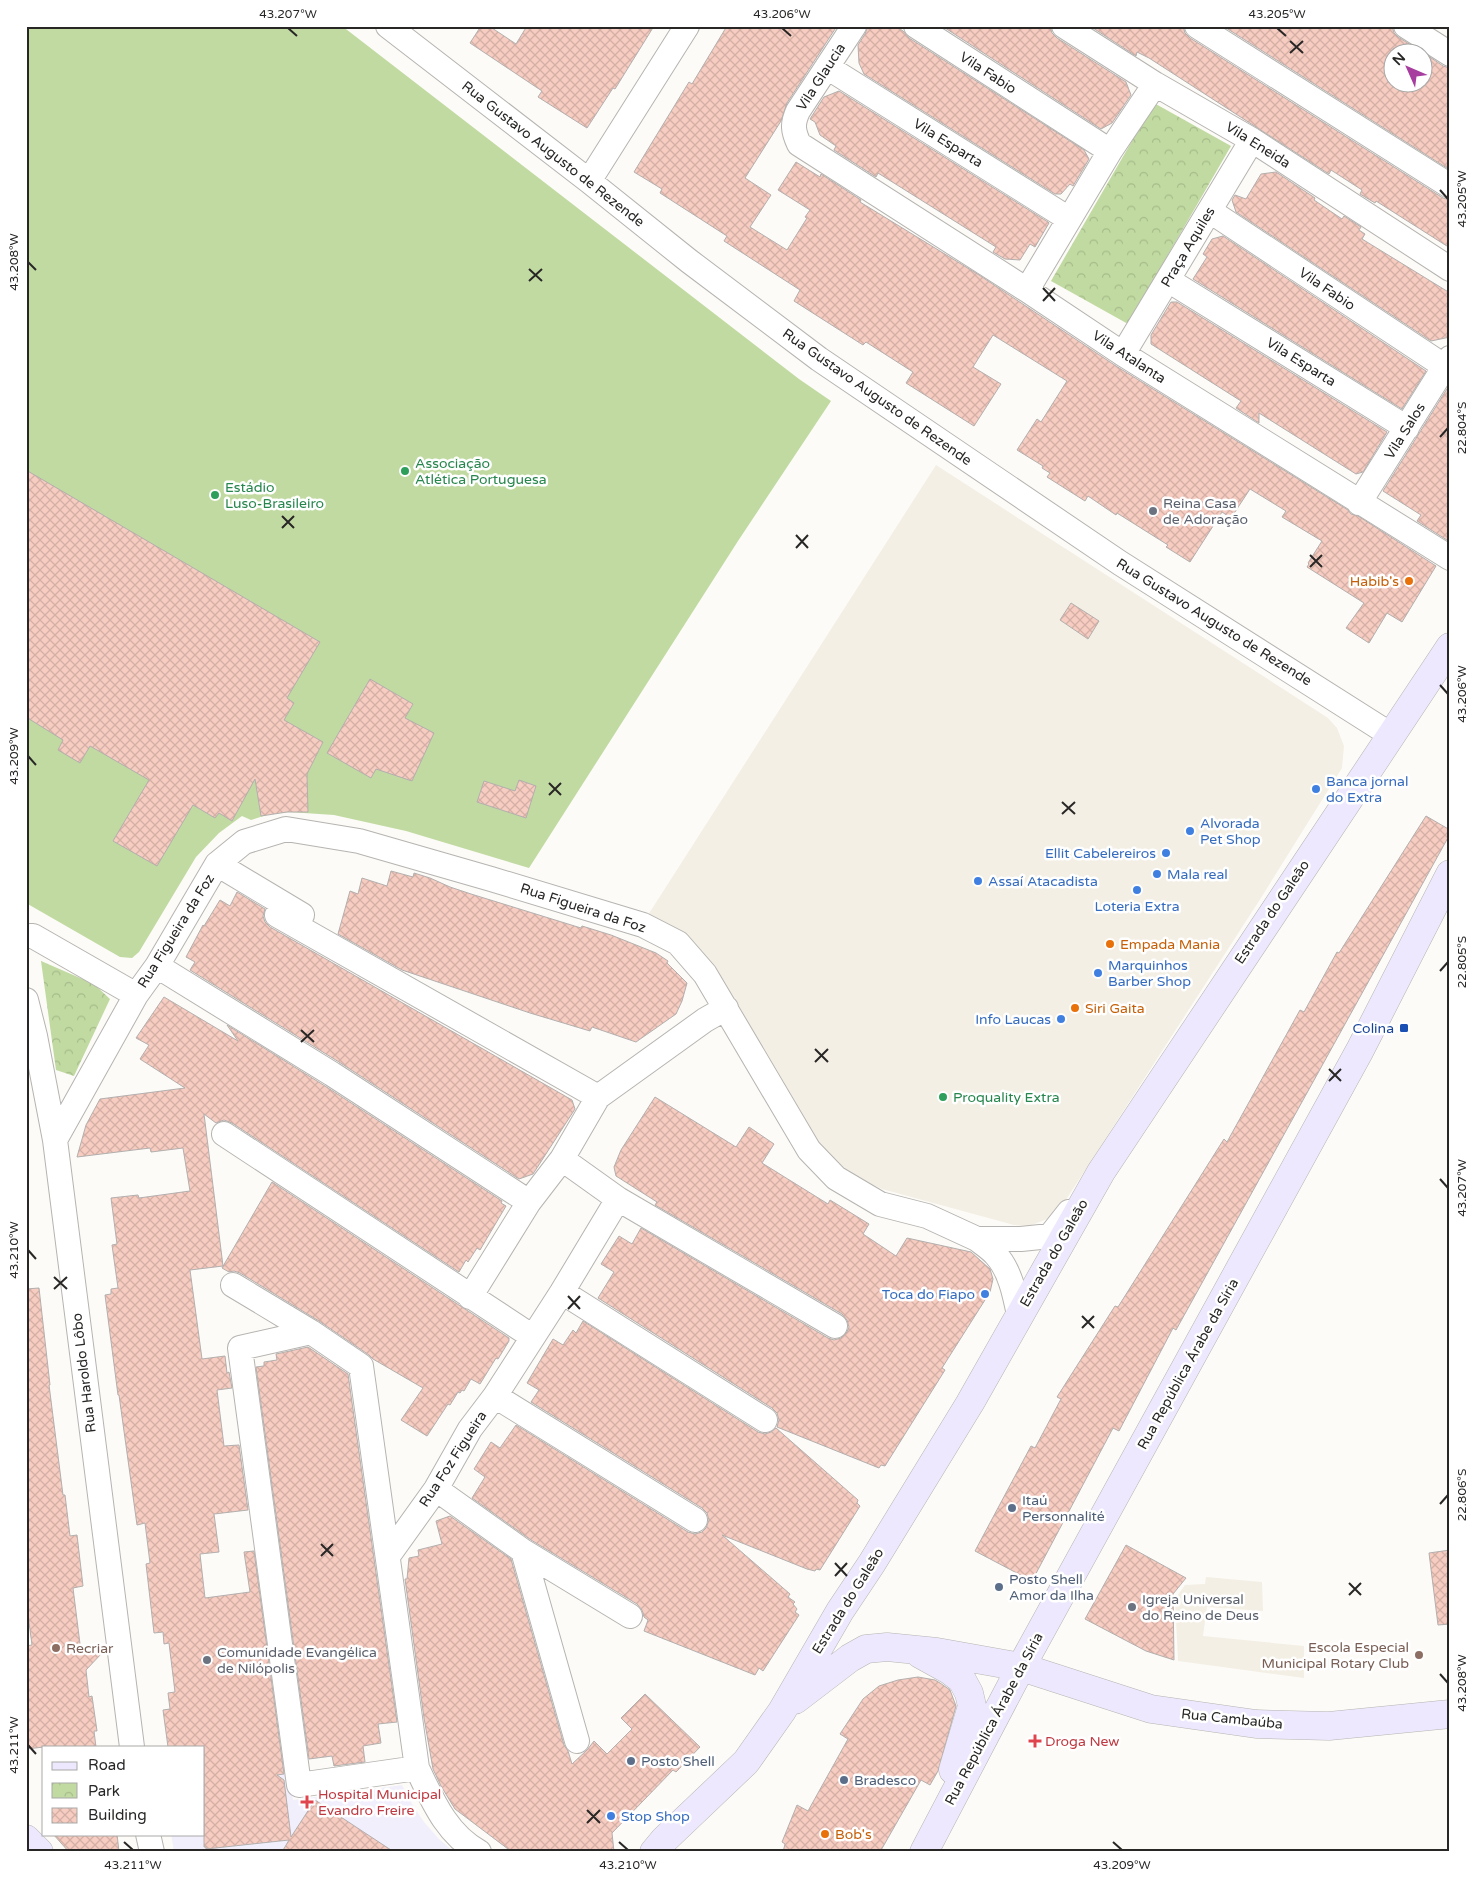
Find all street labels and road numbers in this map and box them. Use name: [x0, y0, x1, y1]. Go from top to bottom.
street label: Vila Glaucia: [793, 40, 849, 114]
street label: Vila Fabio: [956, 48, 1020, 98]
street label: Rua Gustavo Augusto de Rezende: [458, 77, 648, 231]
street label: Vila Esparta: [910, 115, 986, 171]
street label: Vila Eneida: [1222, 118, 1294, 172]
street label: Praça Aquiles: [1157, 203, 1219, 290]
street label: Vila Fabio: [1296, 264, 1358, 314]
street label: Rua Gustavo Augusto de Rezende: [779, 325, 975, 469]
street label: Vila Atalanta: [1089, 327, 1169, 387]
street label: Vila Esparta: [1263, 334, 1339, 390]
street label: Vila Salos: [1381, 399, 1429, 462]
street label: Rua Gustavo Augusto de Rezende: [1113, 555, 1315, 689]
street label: Estrada do Galeão: [1231, 857, 1313, 967]
street label: Rua Figueira da Foz: [134, 871, 218, 991]
street label: Rua Figueira da Foz: [518, 880, 648, 936]
street label: Estrada do Galeão: [1016, 1196, 1092, 1310]
street label: Rua República Árabe da Síria: [1134, 1275, 1242, 1453]
street label: Rua Haroldo Lôbo: [68, 1312, 100, 1434]
street label: Rua Foz Figueira: [416, 1408, 490, 1510]
street label: Estrada do Galeão: [809, 1545, 887, 1657]
street label: Rua República Árabe da Síria: [941, 1630, 1047, 1808]
street label: Rua Cambaúba: [1180, 1705, 1284, 1733]

